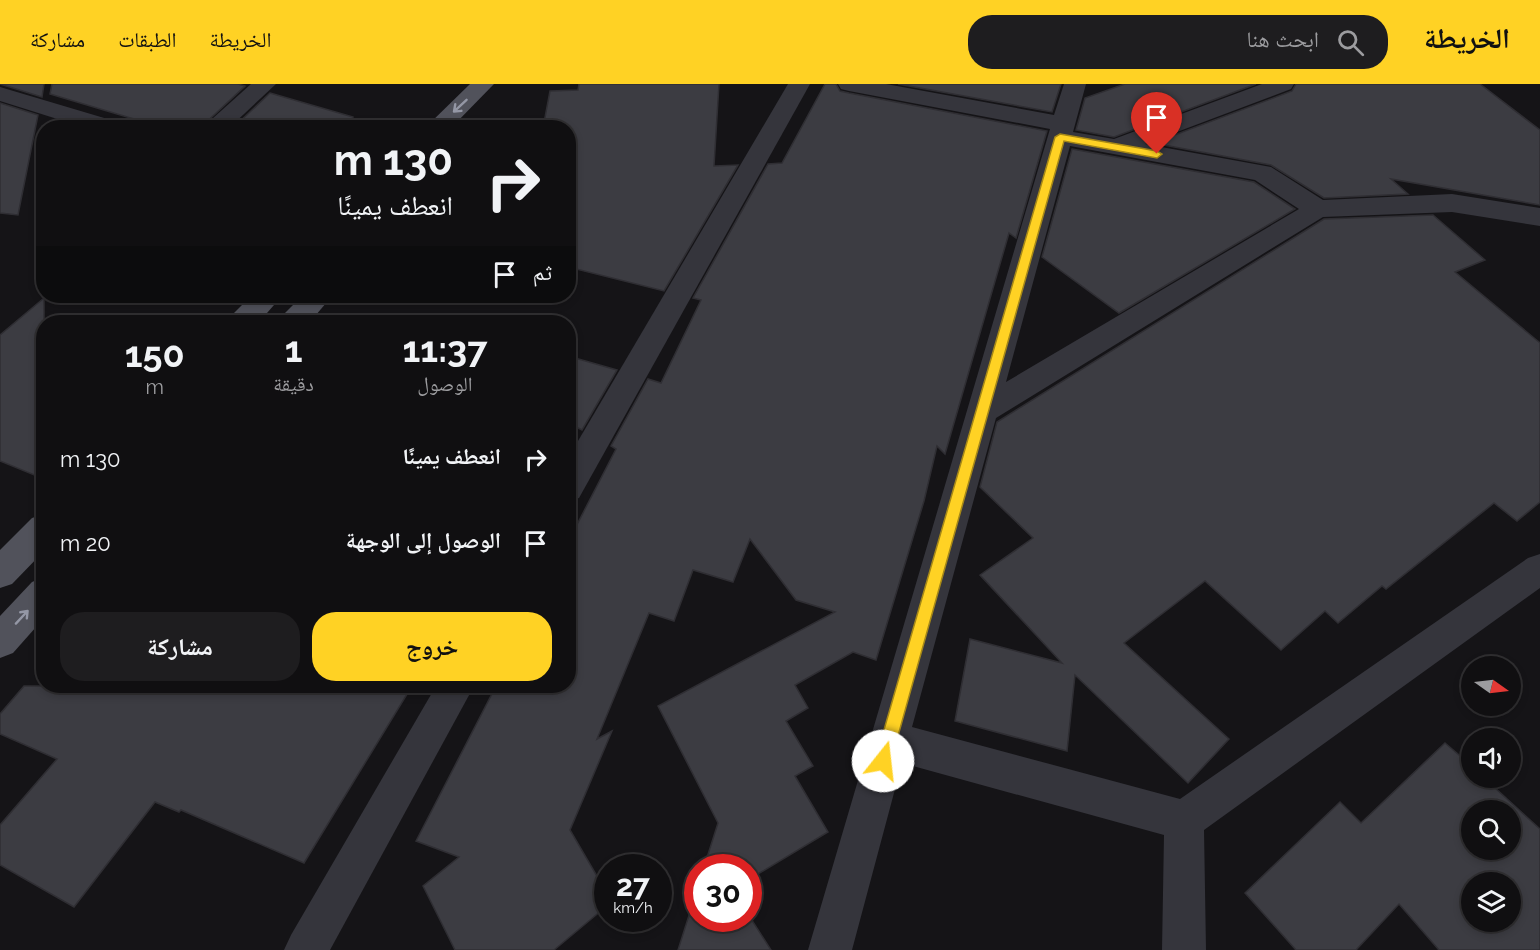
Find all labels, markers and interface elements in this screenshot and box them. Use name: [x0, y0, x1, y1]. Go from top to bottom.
search box: [968, 15, 1388, 69]
text: الخريطة: [1424, 22, 1510, 55]
text: ابحث هنا: [1246, 26, 1319, 52]
icon: search: [1334, 26, 1367, 59]
text: مشاركة: [30, 27, 85, 52]
text: الطبقات: [118, 27, 177, 52]
text: الخريطة: [210, 27, 271, 52]
pin: [1131, 92, 1182, 154]
one-way arrow: [453, 99, 468, 113]
icon: arrive: [1140, 101, 1173, 134]
text: 130 m: [334, 136, 453, 185]
icon: right: [474, 144, 552, 222]
text: انعطف يمينًا: [337, 190, 453, 221]
icon: arrive: [488, 258, 521, 291]
text: ثم: [533, 259, 552, 285]
text: 1: [285, 328, 302, 370]
text: 11:37: [403, 328, 487, 370]
text: 150: [125, 333, 185, 375]
text: دقيقة: [273, 372, 314, 396]
text: الوصول: [417, 372, 473, 396]
text: m: [145, 375, 164, 399]
text: انعطف يمينًا: [402, 443, 501, 469]
icon: right: [519, 443, 552, 476]
text: 130 m: [60, 446, 120, 472]
text: الوصول إلى الوجهة: [346, 527, 501, 553]
icon: arrive: [519, 527, 552, 560]
text: 20 m: [60, 530, 111, 556]
one-way arrow: [15, 610, 29, 625]
button: مشاركة: [60, 612, 300, 681]
button: خروج: [312, 612, 552, 681]
north arrow: [1461, 656, 1521, 716]
map controls: [1461, 656, 1521, 932]
button: sound: [1461, 728, 1521, 788]
position arrow: [851, 729, 915, 793]
button: search: [1461, 800, 1521, 860]
speed limit sign: 30: [684, 854, 762, 932]
text: 27: [616, 868, 650, 903]
button: layers: [1461, 872, 1521, 932]
text: km/h: [613, 899, 653, 917]

